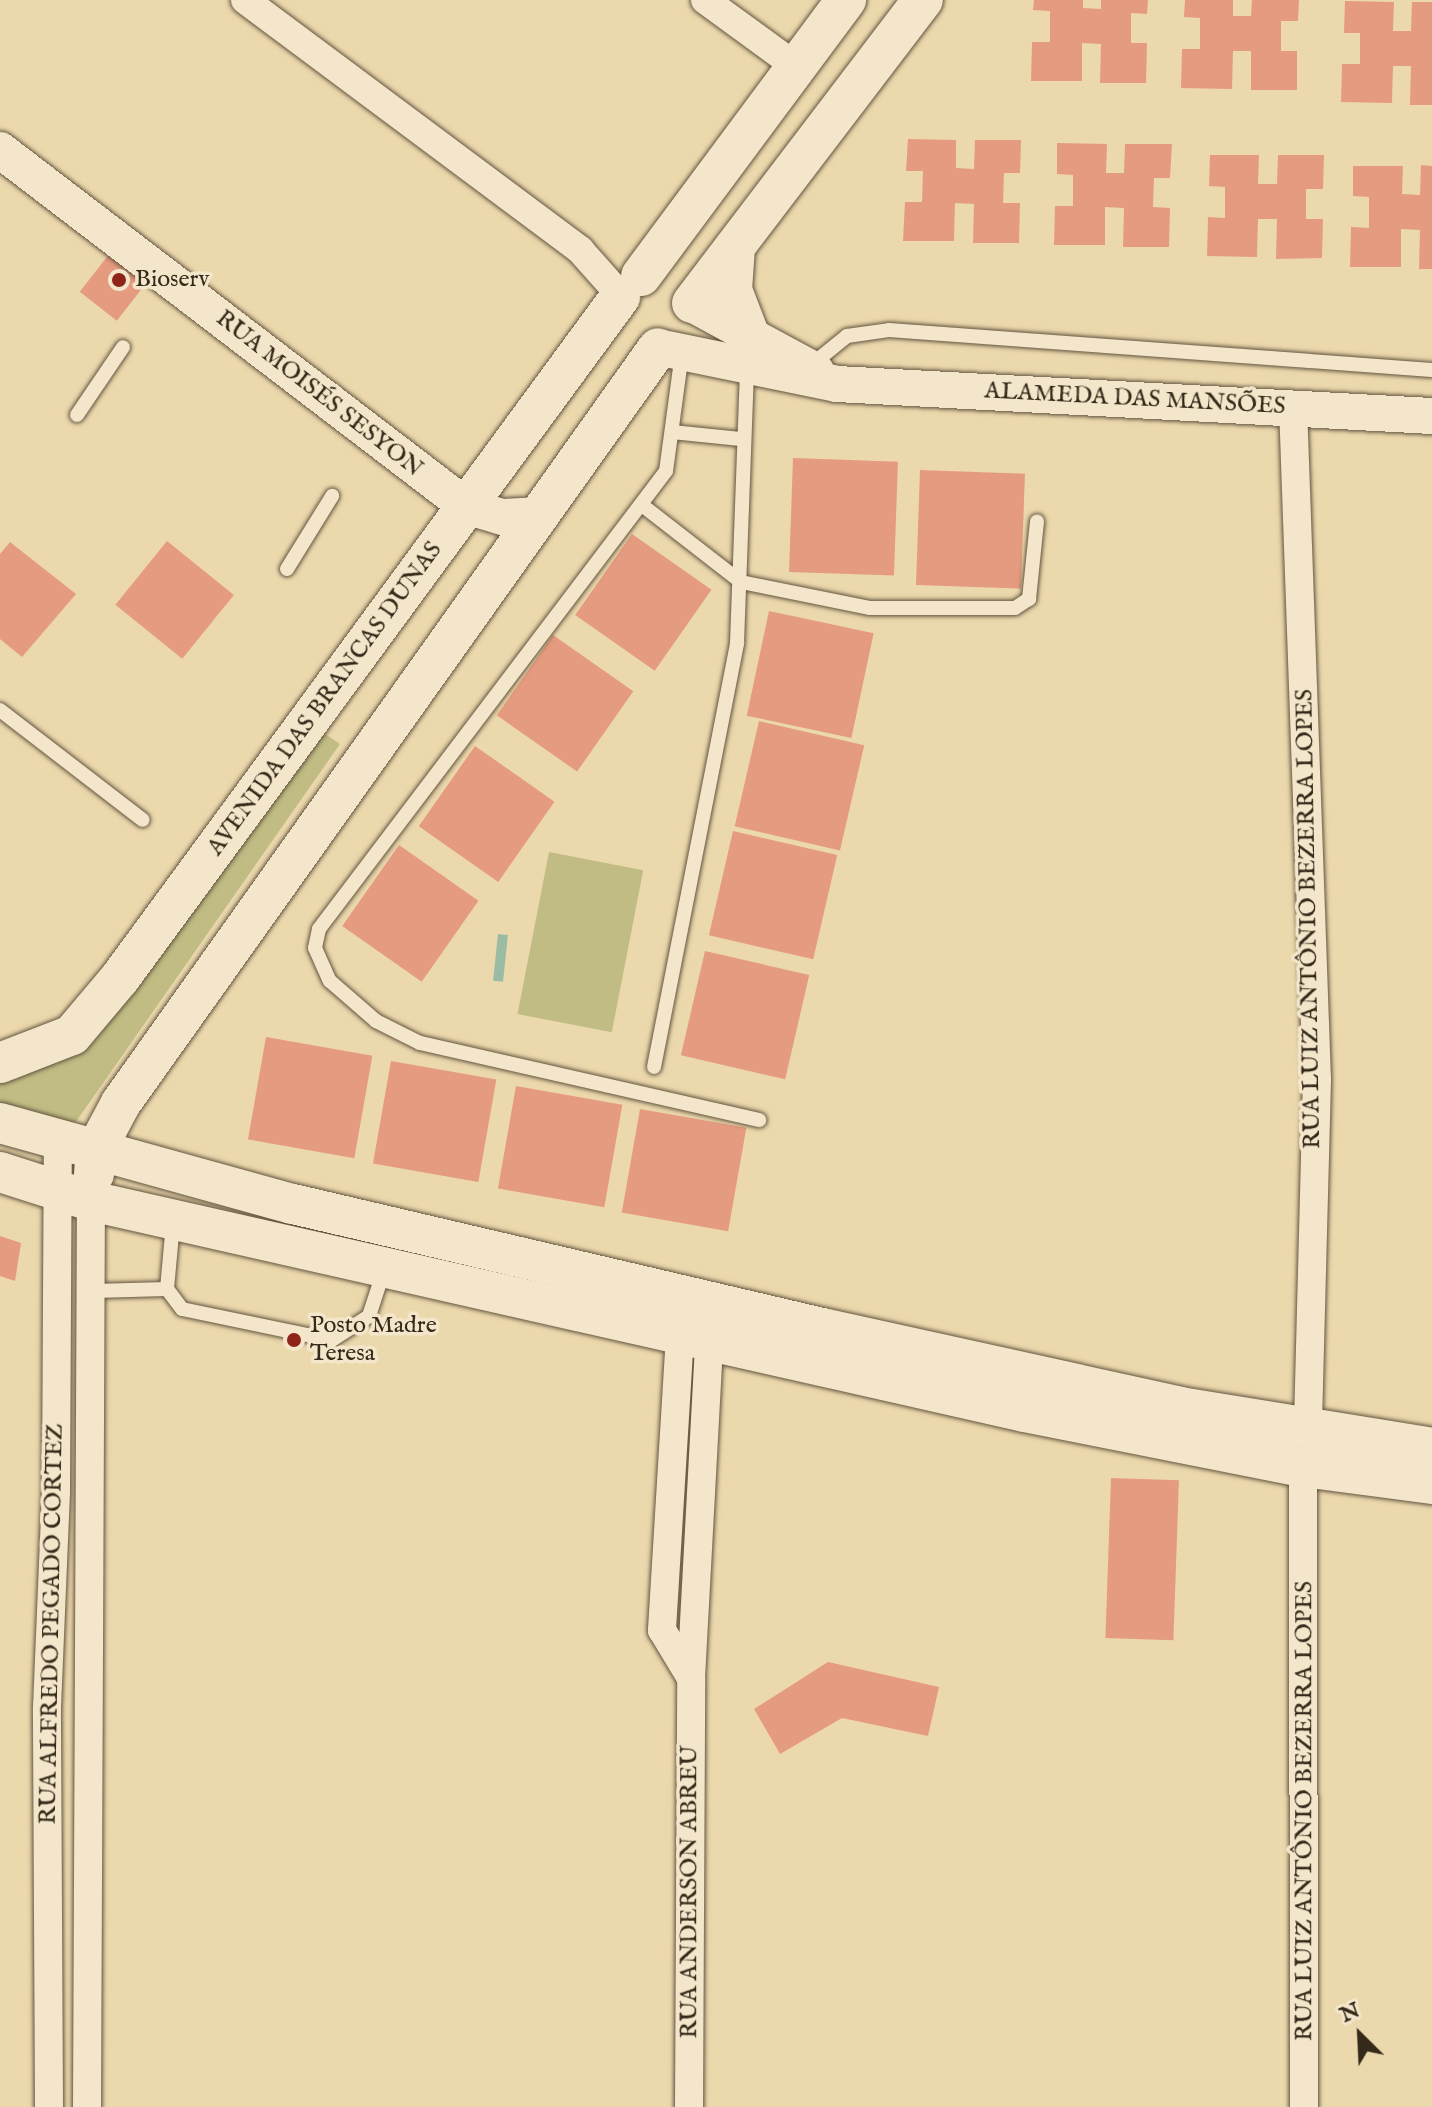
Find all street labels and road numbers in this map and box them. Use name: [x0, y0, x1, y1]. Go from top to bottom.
street label: RUA MOISÉS SESYON: [210, 304, 428, 484]
street label: ALAMEDA DAS MANSÕES: [984, 377, 1286, 421]
street label: AVENIDA DAS BRANCAS DUNAS: [201, 537, 449, 861]
street label: RUA LUIZ ANTÔNIO BEZERRA LOPES: [1291, 689, 1327, 1149]
street label: RUA ALFREDO PEGADO CORTEZ: [34, 1423, 70, 1825]
street label: RUA LUIZ ANTÔNIO BEZERRA LOPES: [1291, 1581, 1319, 2041]
street label: RUA ANDERSON ABREU: [676, 1745, 704, 2039]

